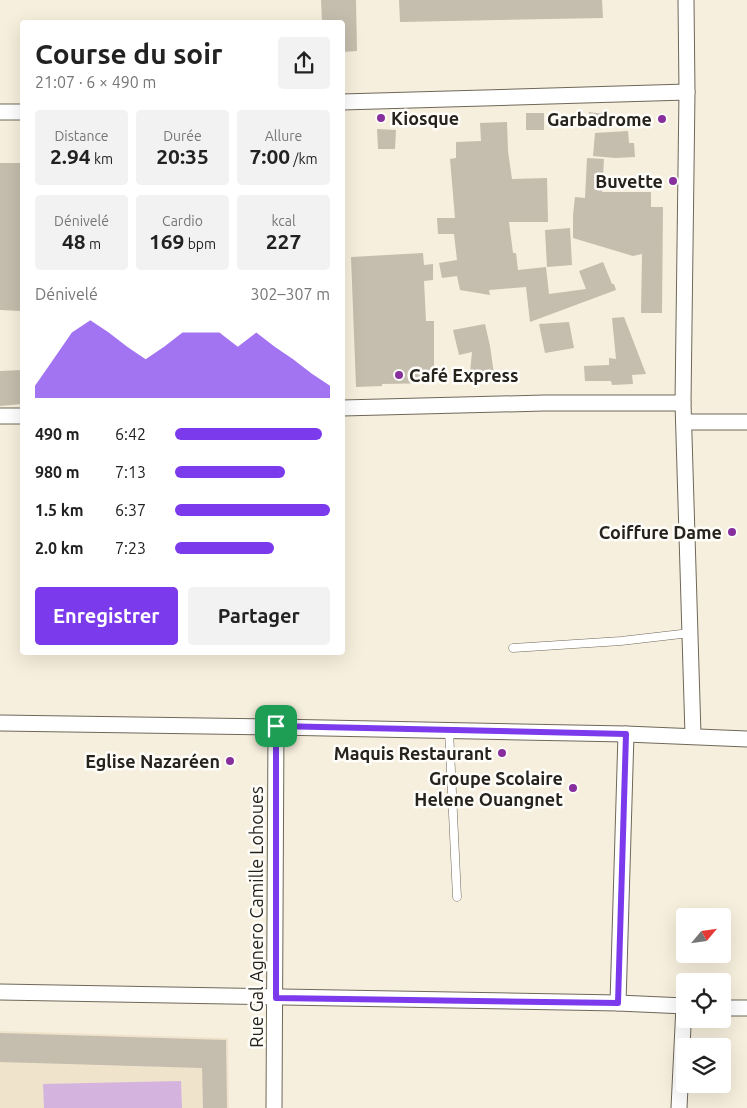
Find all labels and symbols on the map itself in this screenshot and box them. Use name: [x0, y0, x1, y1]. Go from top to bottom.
place label: Kiosque: [391, 108, 459, 128]
place label: Garbadrome: [547, 109, 652, 129]
marker: Kiosque: [375, 112, 387, 124]
marker: Garbadrome: [656, 113, 668, 125]
place label: Buvette: [595, 171, 663, 191]
marker: Buvette: [667, 175, 679, 187]
place label: Café Express: [409, 365, 519, 385]
marker: Café Express: [393, 369, 405, 381]
place label: Coiffure Dame: [599, 522, 722, 542]
marker: Coiffure Dame: [726, 526, 738, 538]
pin: [255, 705, 297, 747]
place label: Maquis Restaurant: [334, 743, 492, 763]
marker: Maquis Restaurant: [496, 747, 508, 759]
place label: Eglise Nazaréen: [85, 751, 220, 771]
marker: Eglise Nazaréen: [224, 755, 236, 767]
place label: Groupe Scolaire Helene Ouangnet: [414, 768, 563, 809]
marker: Groupe Scolaire Helene Ouangnet: [567, 782, 579, 794]
street label: Rue Gal Agnero Camille Lohoues: [246, 786, 266, 1048]
north arrow: [676, 908, 731, 962]

